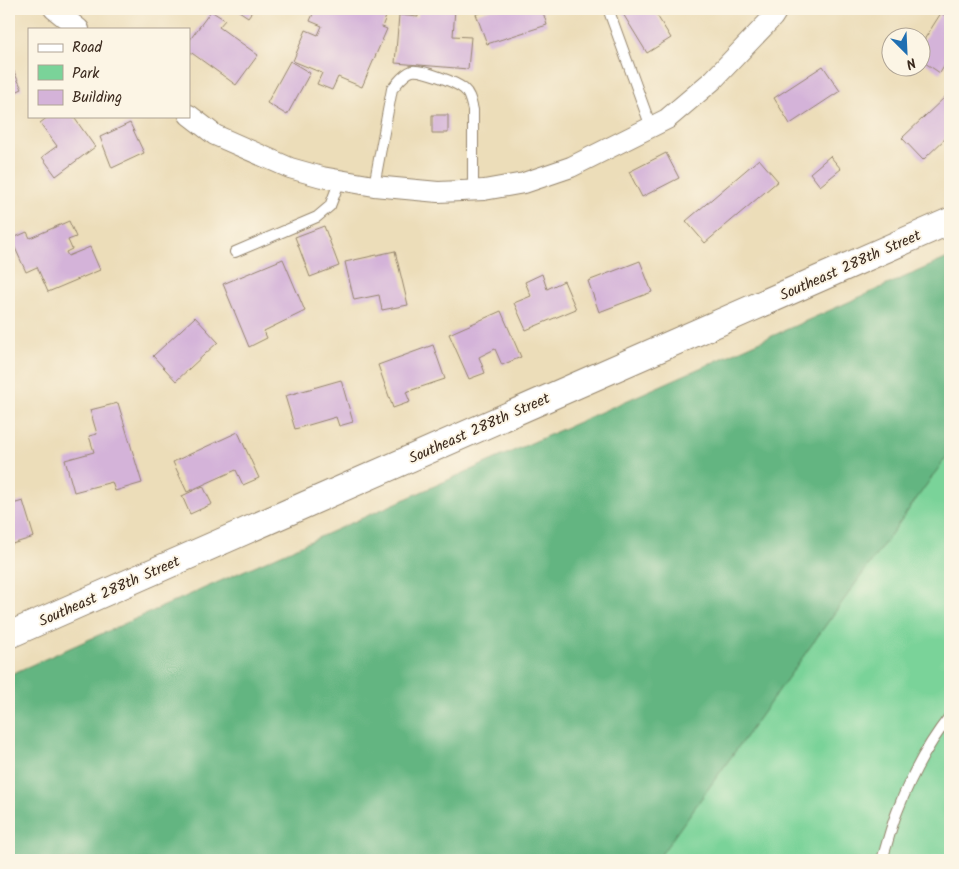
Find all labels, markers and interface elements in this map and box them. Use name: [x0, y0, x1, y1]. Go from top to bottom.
legend: [28, 28, 190, 118]
north arrow: [882, 28, 932, 78]
text: Road: [72, 36, 103, 60]
text: N: [902, 51, 919, 75]
text: Park: [72, 62, 100, 86]
text: Building: [72, 86, 122, 110]
street label: Southeast 288th Street: [776, 224, 925, 308]
street label: Southeast 288th Street: [405, 387, 554, 471]
street label: Southeast 288th Street: [35, 550, 184, 634]

